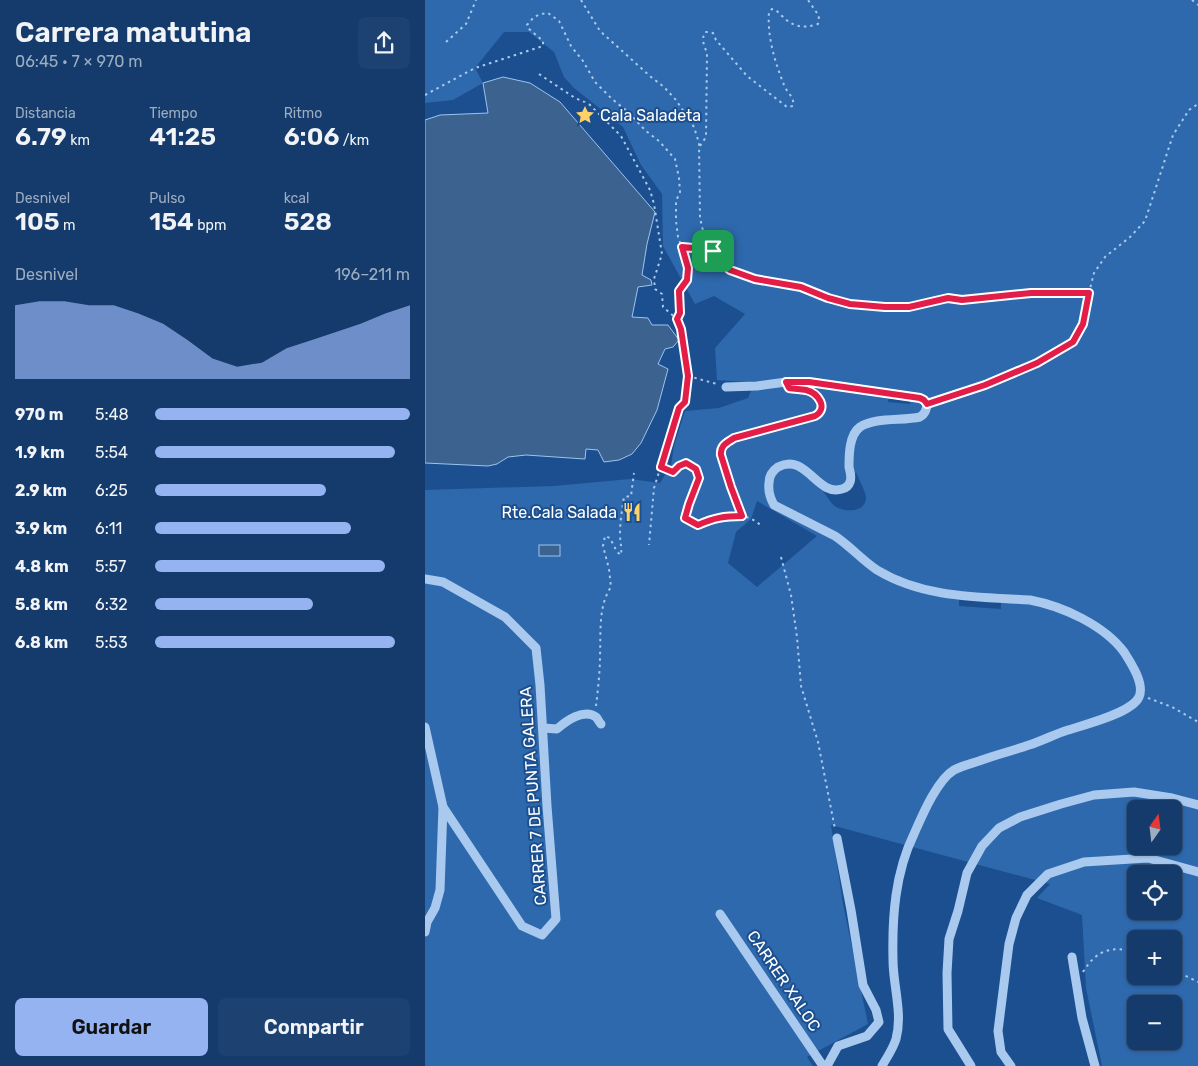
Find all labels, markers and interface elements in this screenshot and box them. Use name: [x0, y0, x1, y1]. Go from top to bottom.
text: Carrera matutina: [15, 16, 252, 49]
button: share: [358, 17, 410, 69]
text: 06:45 · 7 × 970 m: [15, 52, 142, 71]
place icon: Cala Saladeta: [574, 104, 596, 126]
text: Distancia: [15, 105, 76, 122]
text: Tiempo: [149, 105, 197, 122]
text: Ritmo: [284, 105, 322, 122]
place label: Cala Saladeta: [600, 106, 701, 125]
text: 6.79: [15, 122, 67, 151]
text: 41:25: [149, 122, 216, 151]
text: 6:06: [284, 122, 339, 151]
text: km: [67, 132, 90, 149]
text: /km: [339, 132, 369, 149]
text: Desnivel: [15, 190, 70, 207]
text: Pulso: [149, 190, 185, 207]
text: kcal: [284, 190, 309, 207]
text: 105: [15, 207, 59, 236]
text: 154: [149, 207, 194, 236]
text: 528: [284, 207, 332, 236]
text: m: [59, 217, 75, 234]
text: bpm: [194, 217, 226, 234]
pin: [692, 230, 734, 272]
icon: arrive: [699, 237, 727, 265]
text: Desnivel: [15, 265, 78, 284]
text: 196–211 m: [334, 265, 410, 284]
text: 970 m: [15, 405, 63, 424]
text: 5:48: [95, 405, 129, 424]
text: 1.9 km: [15, 443, 65, 462]
text: 5:54: [95, 443, 128, 462]
text: 2.9 km: [15, 481, 67, 500]
text: 6:25: [95, 481, 128, 500]
restaurant icon: Rte.Cala Salada: [621, 501, 643, 523]
place label: Rte.Cala Salada: [502, 503, 617, 522]
text: 3.9 km: [15, 519, 67, 538]
text: 6:11: [95, 519, 122, 538]
text: 4.8 km: [15, 557, 69, 576]
text: 5:57: [95, 557, 126, 576]
text: 5.8 km: [15, 595, 68, 614]
text: 6:32: [95, 595, 128, 614]
text: 6.8 km: [15, 633, 68, 652]
text: 5:53: [95, 633, 128, 652]
street label: CARRER 7 DE PUNTA GALERA: [516, 686, 550, 906]
north arrow: [1127, 800, 1183, 855]
map controls: [1127, 800, 1182, 1050]
button: locate: [1127, 865, 1182, 920]
street label: CARRER XALOC: [743, 927, 825, 1035]
button: +: [1127, 930, 1182, 985]
button: −: [1127, 995, 1182, 1050]
button: Guardar: [15, 998, 208, 1056]
button: Compartir: [218, 998, 410, 1056]

